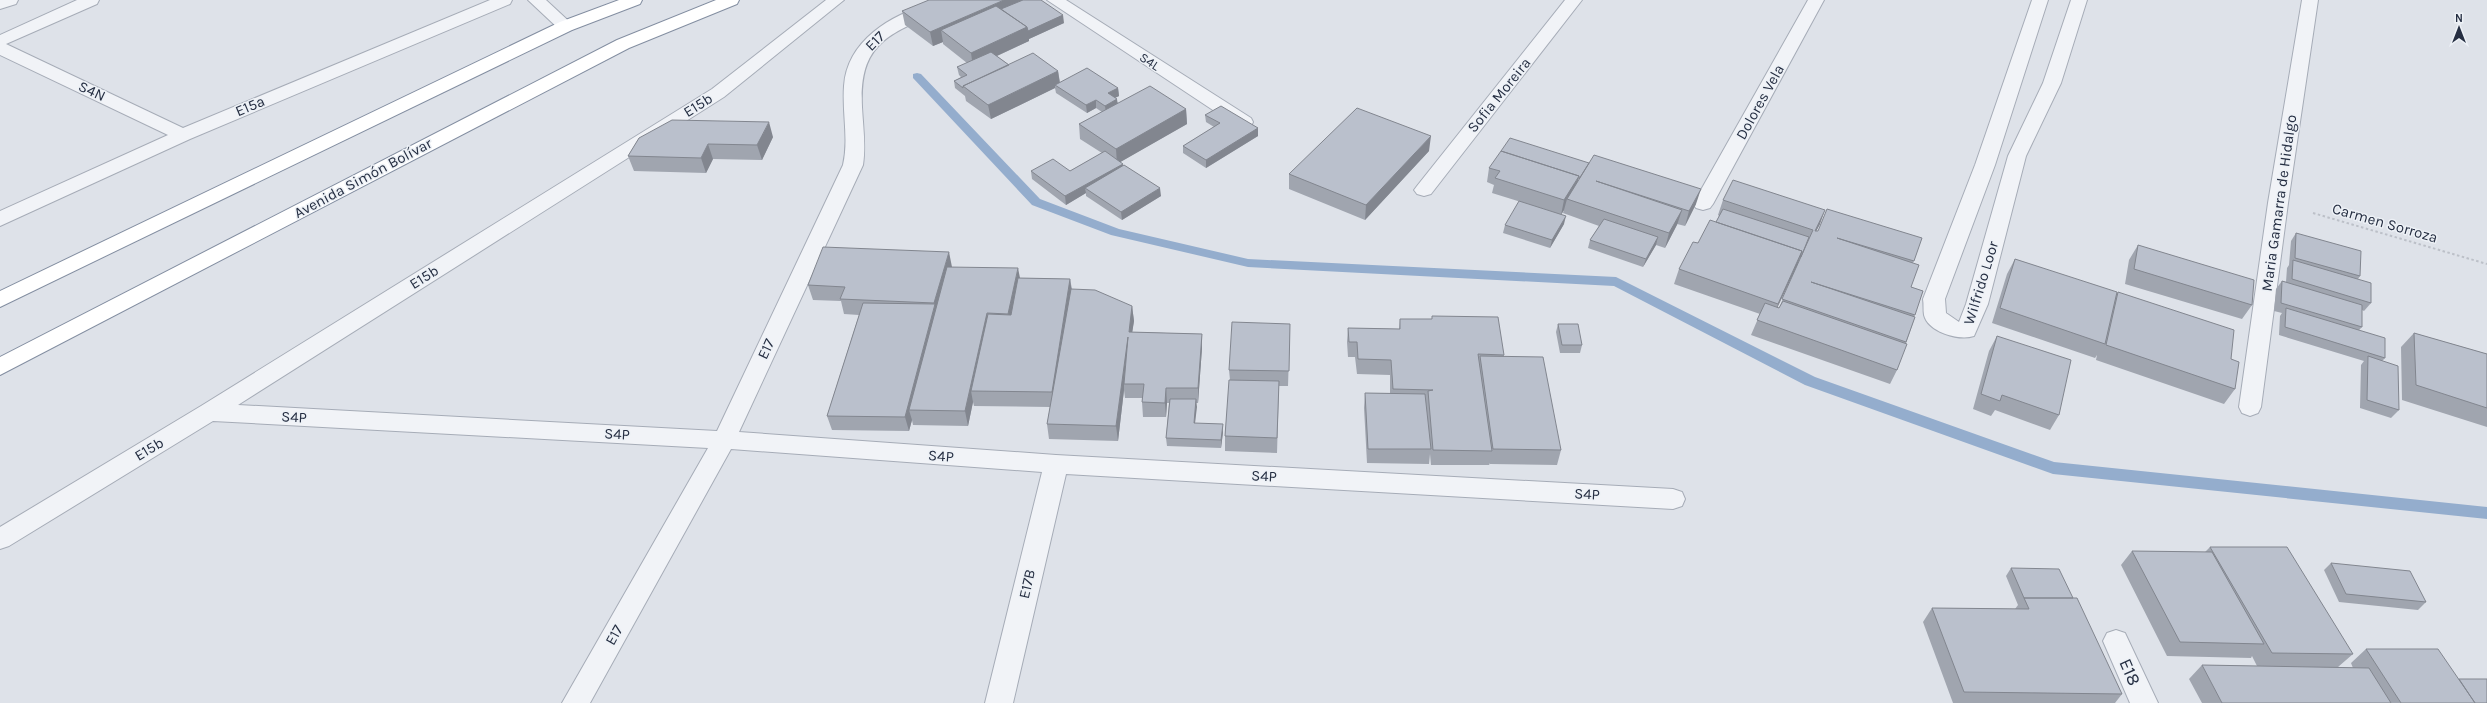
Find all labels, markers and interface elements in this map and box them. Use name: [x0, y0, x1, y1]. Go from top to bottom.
north arrow: [2439, 8, 2479, 48]
text: N: [2455, 12, 2463, 25]
street label: E17: [861, 27, 889, 55]
street label: S4L: [1137, 49, 1163, 73]
street label: Sofia Moreira: [1463, 54, 1535, 136]
street label: Dolores Vela: [1732, 61, 1788, 143]
street label: S4N: [76, 77, 108, 105]
street label: E15b: [680, 89, 716, 121]
street label: E15a: [233, 92, 267, 120]
street label: Maria Gamarra de Hidalgo: [2258, 114, 2300, 292]
street label: Avenida Simón Bolívar: [291, 134, 436, 222]
street label: Carmen Sorroza: [2330, 199, 2440, 247]
street label: Wilfrido Loor: [1960, 238, 2002, 327]
street label: E15b: [406, 261, 442, 293]
street label: E17: [754, 336, 778, 362]
street label: S4P: [281, 407, 307, 427]
street label: S4P: [604, 424, 630, 444]
street label: E15b: [131, 433, 167, 465]
street label: S4P: [928, 446, 954, 466]
street label: S4P: [1251, 466, 1277, 486]
street label: S4P: [1574, 484, 1600, 504]
street label: E17B: [1015, 567, 1039, 601]
street label: E17: [601, 622, 627, 648]
street label: E18: [2114, 655, 2146, 689]

